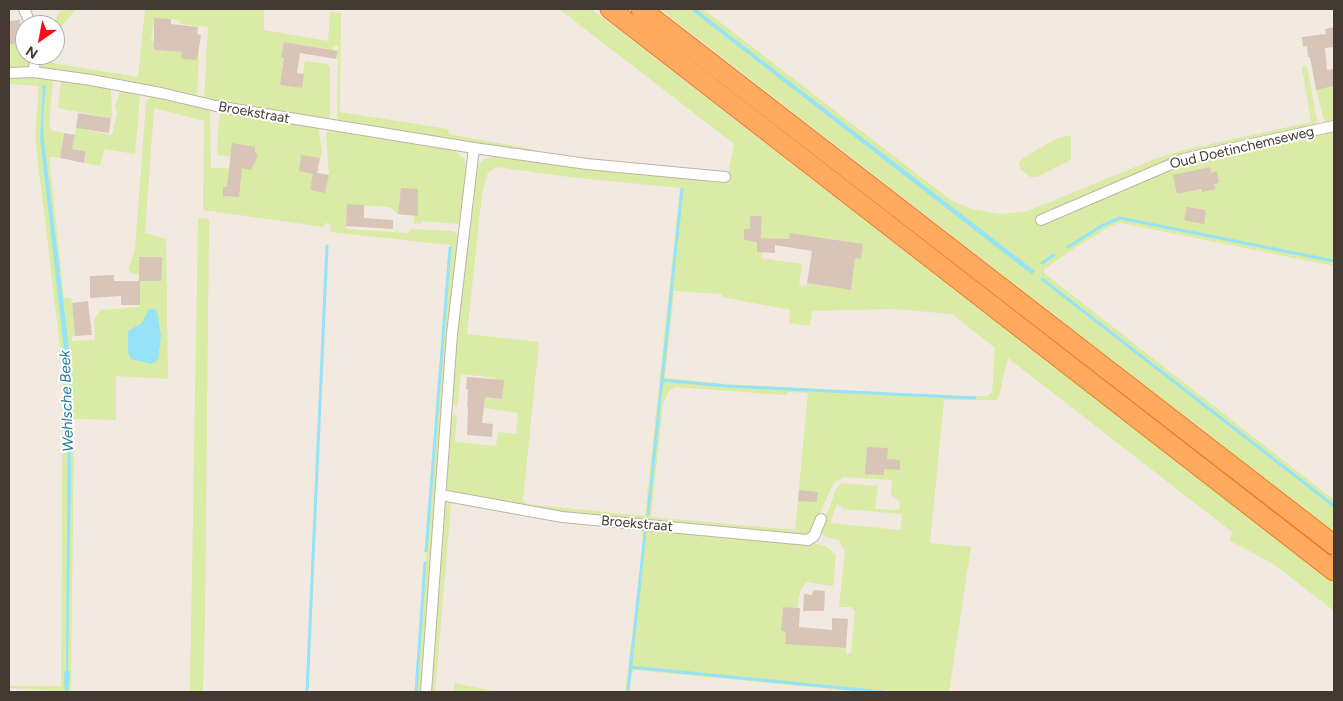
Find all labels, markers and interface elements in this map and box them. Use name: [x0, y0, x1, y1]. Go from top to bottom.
north arrow: [15, 15, 65, 65]
text: N: [23, 42, 41, 62]
street label: Broekstraat: [217, 98, 291, 128]
street label: Oud Doetinchemseweg: [1168, 123, 1316, 173]
water label: Wehlsche Beek: [56, 350, 78, 452]
street label: Broekstraat: [600, 512, 674, 536]

